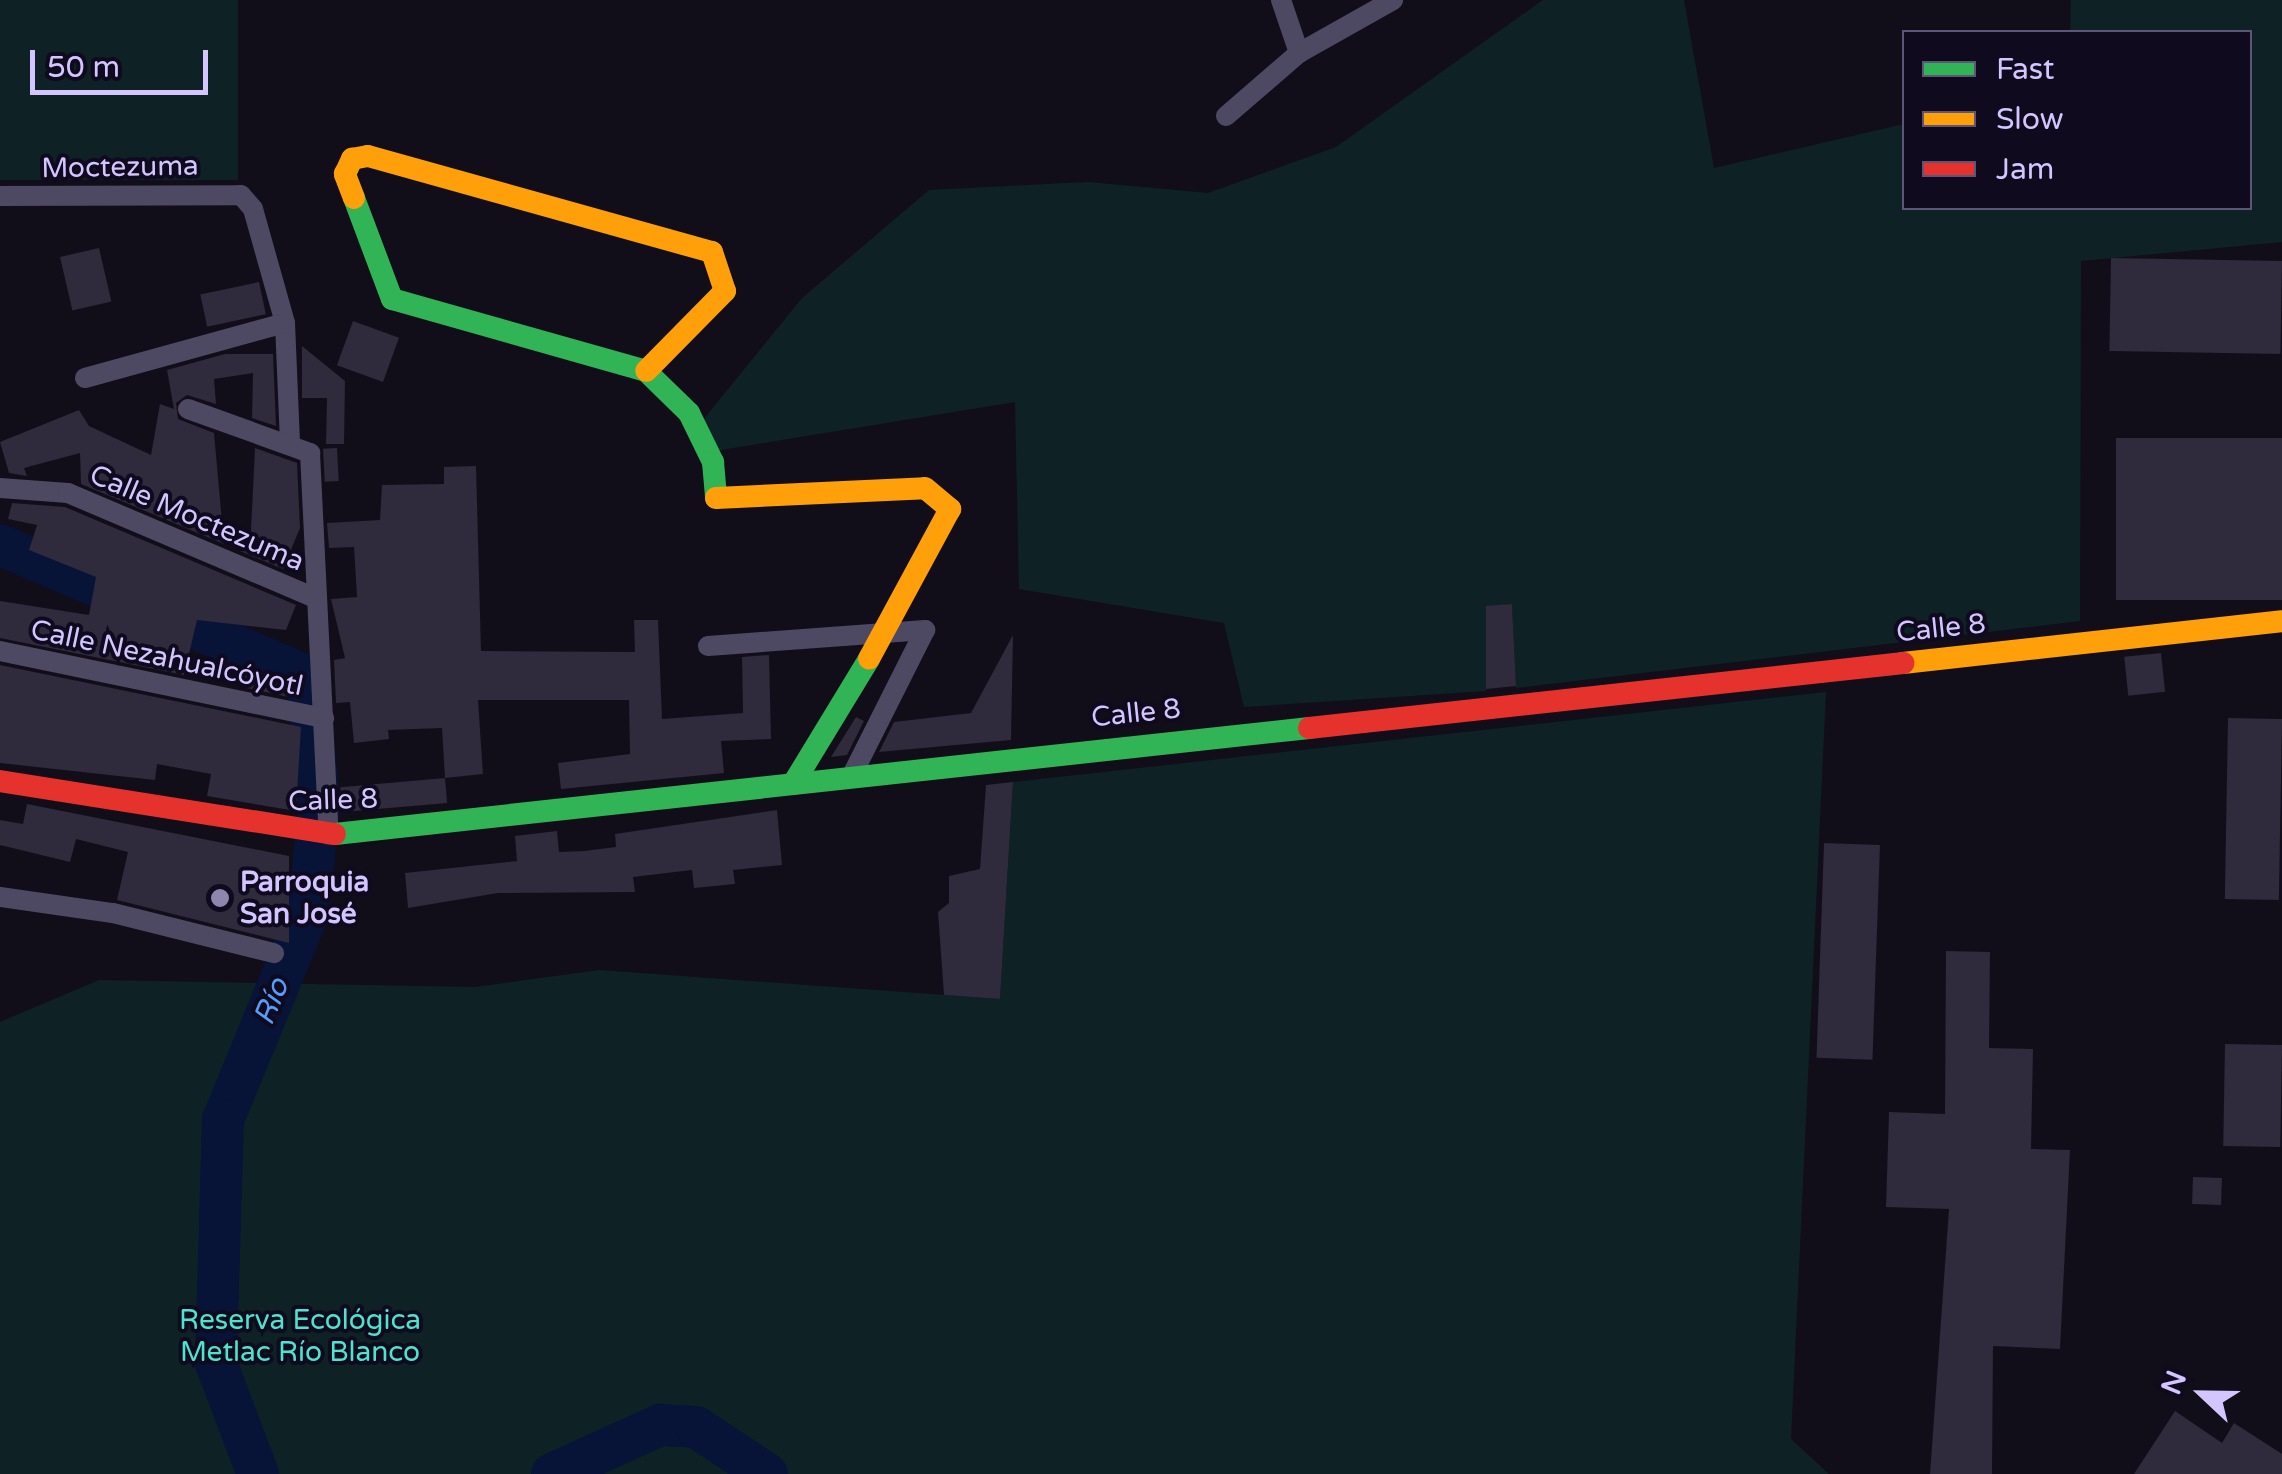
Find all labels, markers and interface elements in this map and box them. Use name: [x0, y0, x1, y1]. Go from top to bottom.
scale bar: [35, 30, 212, 92]
legend: [1902, 30, 2252, 210]
text: 50 m: [47, 49, 120, 86]
text: Fast: [1996, 51, 2055, 88]
text: Slow: [1996, 101, 2064, 138]
street label: Moctezuma: [41, 149, 199, 185]
text: Jam: [1996, 151, 2054, 188]
street label: Calle Moctezuma: [85, 458, 309, 578]
street label: Calle 8: [1895, 607, 1987, 649]
street label: Calle Nezahualcóyotl: [28, 613, 306, 703]
street label: Calle 8: [1090, 692, 1182, 734]
street label: Calle 8: [288, 782, 378, 818]
place label: Parroquia San José: [240, 865, 369, 931]
marker: Parroquia San José: [209, 887, 231, 909]
water label: Río: [246, 973, 298, 1031]
park label: Reserva Ecológica Metlac Río Blanco: [179, 1303, 421, 1369]
north arrow: [2152, 1344, 2252, 1444]
text: N: [2154, 1366, 2194, 1400]

